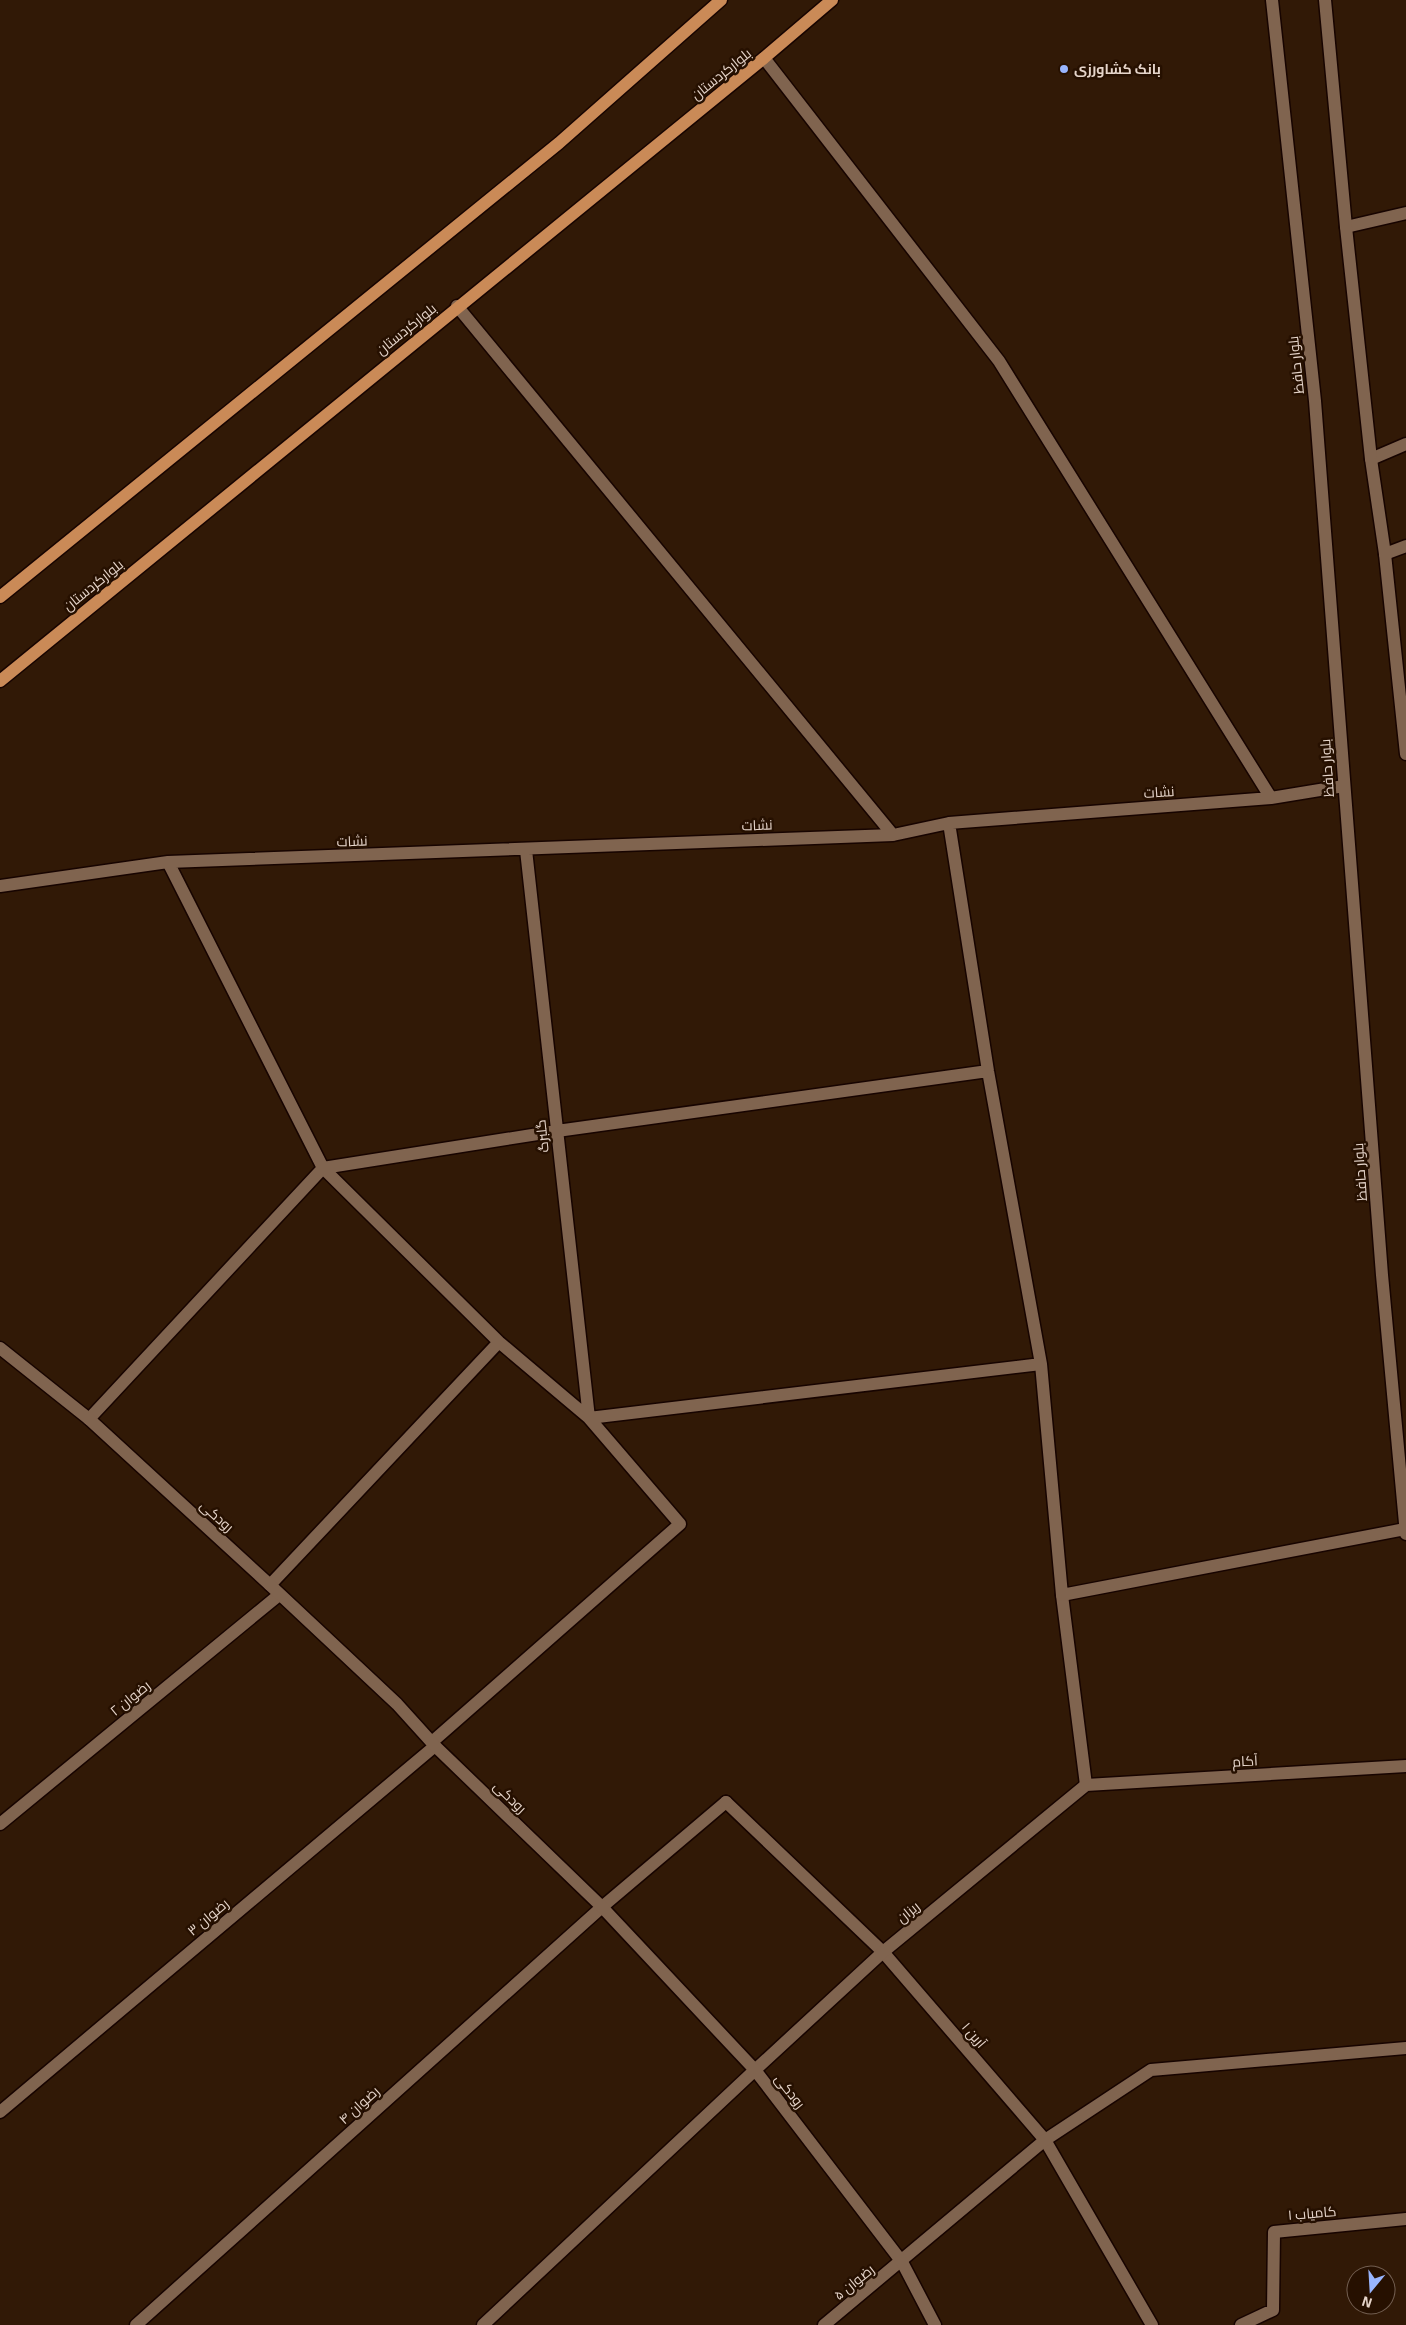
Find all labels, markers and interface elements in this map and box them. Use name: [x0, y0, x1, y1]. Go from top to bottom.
street label: بلوارکردستان: [685, 41, 757, 107]
place label: بانک کشاورزی: [1074, 56, 1161, 82]
marker: بانک کشاورزی: [1058, 63, 1070, 75]
street label: بلوارکردستان: [370, 296, 442, 362]
street label: بلوار حافظ: [1280, 335, 1312, 395]
street label: بلوارکردستان: [57, 552, 129, 618]
street label: بلوار حافظ: [1312, 738, 1342, 798]
street label: نشات: [1143, 778, 1175, 806]
street label: نشات: [741, 811, 773, 839]
street label: نشات: [336, 827, 368, 855]
street label: گلبرگ: [527, 1118, 557, 1154]
street label: بلوار حافظ: [1345, 1142, 1375, 1202]
street label: رودکی: [194, 1493, 240, 1539]
street label: رضوان ۲: [104, 1673, 156, 1723]
street label: آکام: [1232, 1747, 1259, 1775]
street label: رودکی: [487, 1774, 533, 1820]
street label: رضوان ۳: [181, 1891, 235, 1943]
street label: ریزان: [890, 1894, 926, 1930]
street label: آرین ۱: [955, 2016, 993, 2054]
street label: رودکی: [768, 2068, 812, 2114]
street label: رضوان ۴: [332, 2079, 386, 2131]
street label: کامیاب ۱: [1287, 2198, 1337, 2228]
street label: رضوان ۵: [828, 2257, 880, 2307]
north arrow: [1346, 2265, 1396, 2315]
text: N: [1358, 2289, 1376, 2316]

